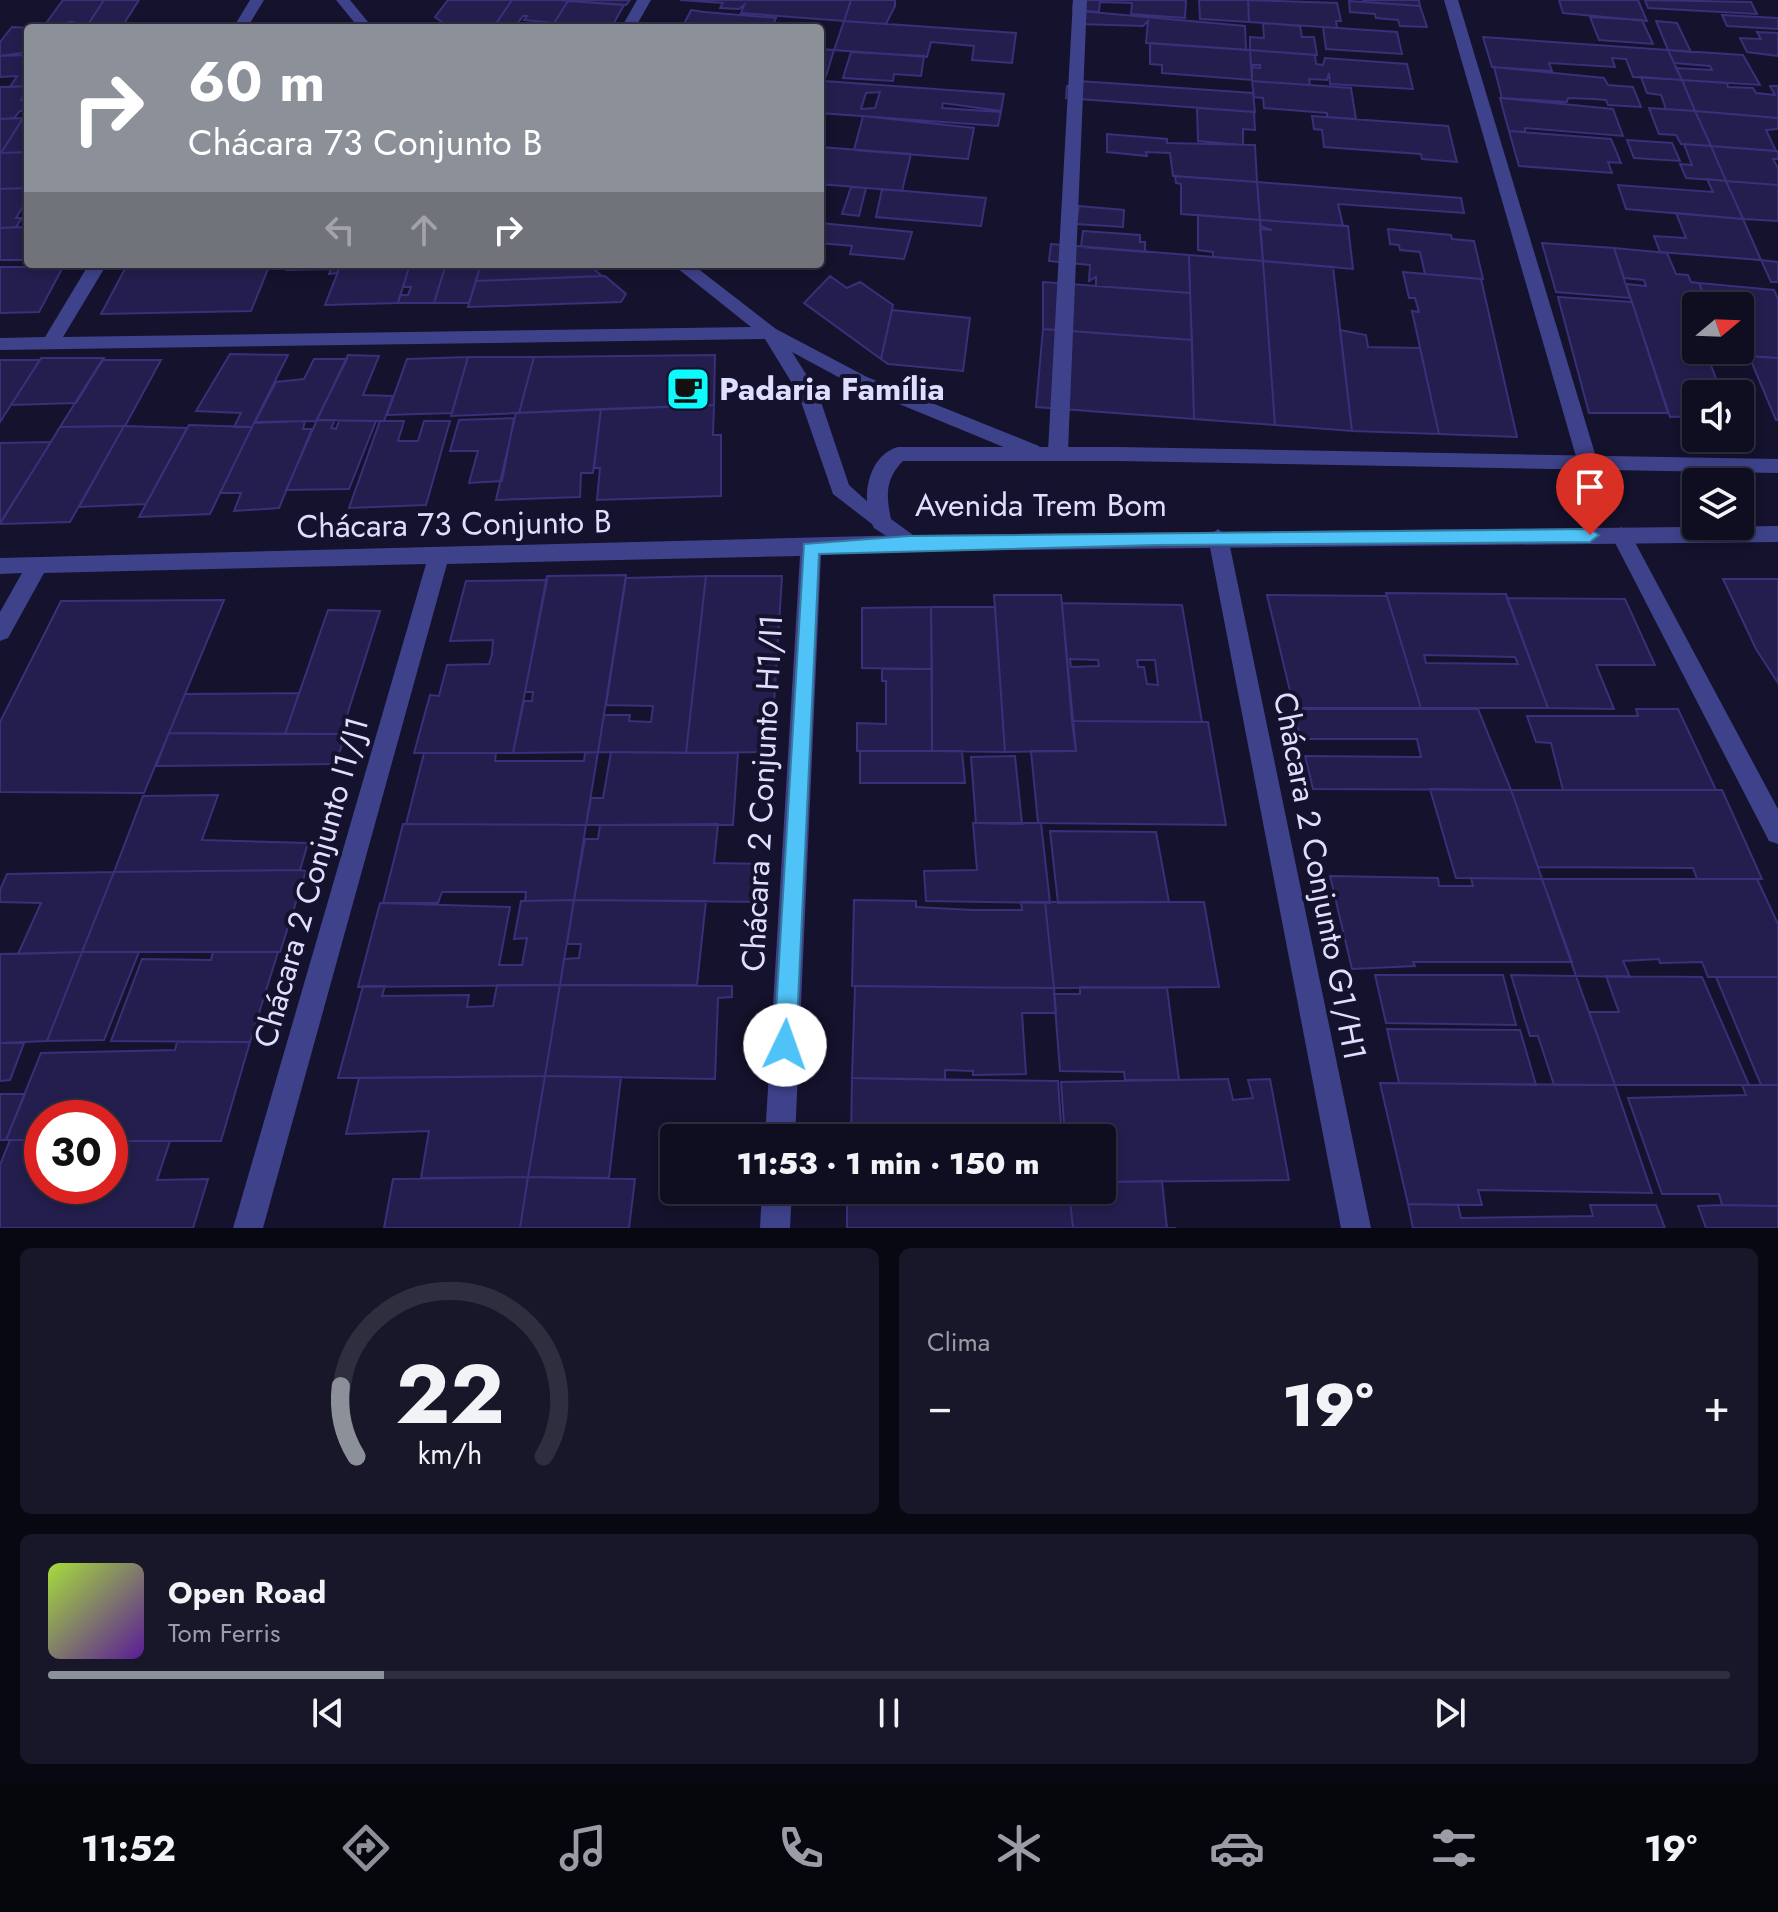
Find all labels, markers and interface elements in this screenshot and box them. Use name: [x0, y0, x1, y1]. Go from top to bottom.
text: 60 m: [188, 41, 325, 122]
icon: right: [56, 56, 160, 160]
text: Chácara 73 Conjunto B: [188, 116, 543, 168]
icon: left: [318, 208, 362, 252]
icon: ahead: [402, 208, 446, 252]
icon: right: [486, 208, 530, 252]
north arrow: [1682, 292, 1754, 364]
map controls: [1682, 292, 1754, 540]
cafe icon: Padaria Família: [664, 365, 712, 413]
place label: Padaria Família: [719, 366, 945, 412]
button: sound: [1682, 380, 1754, 452]
pin: [1556, 453, 1624, 535]
icon: arrive: [1568, 465, 1612, 509]
button: layers: [1682, 468, 1754, 540]
street label: Avenida Trem Bom: [915, 482, 1167, 528]
street label: Chácara 73 Conjunto B: [296, 498, 612, 550]
street label: Chácara 2 Conjunto H1/I1: [730, 613, 794, 973]
street label: Chácara 2 Conjunto G1/H1: [1262, 688, 1378, 1064]
street label: Chácara 2 Conjunto I1/J1: [242, 711, 380, 1053]
position arrow: [743, 1003, 827, 1087]
speed limit sign: 30: [24, 1100, 128, 1204]
text: 11:53 · 1 min · 150 m: [737, 1142, 1039, 1185]
text: Clima: [927, 1323, 990, 1361]
text: 22: [395, 1334, 504, 1454]
text: 19°: [1282, 1362, 1374, 1449]
text: −: [927, 1374, 953, 1438]
text: +: [1703, 1374, 1730, 1438]
text: km/h: [417, 1433, 482, 1475]
text: Open Road: [168, 1571, 326, 1614]
text: Tom Ferris: [168, 1614, 280, 1652]
icon: previous: [306, 1691, 350, 1735]
icon: pause: [867, 1691, 911, 1735]
icon: next: [1428, 1691, 1472, 1735]
icon: directions: [338, 1820, 394, 1876]
icon: music: [555, 1820, 611, 1876]
icon: phone: [773, 1820, 829, 1876]
icon: climate: [991, 1820, 1047, 1876]
icon: car: [1209, 1820, 1265, 1876]
icon: filters: [1426, 1820, 1482, 1876]
text: 11:52: [81, 1822, 176, 1874]
text: 19°: [1644, 1822, 1697, 1874]

